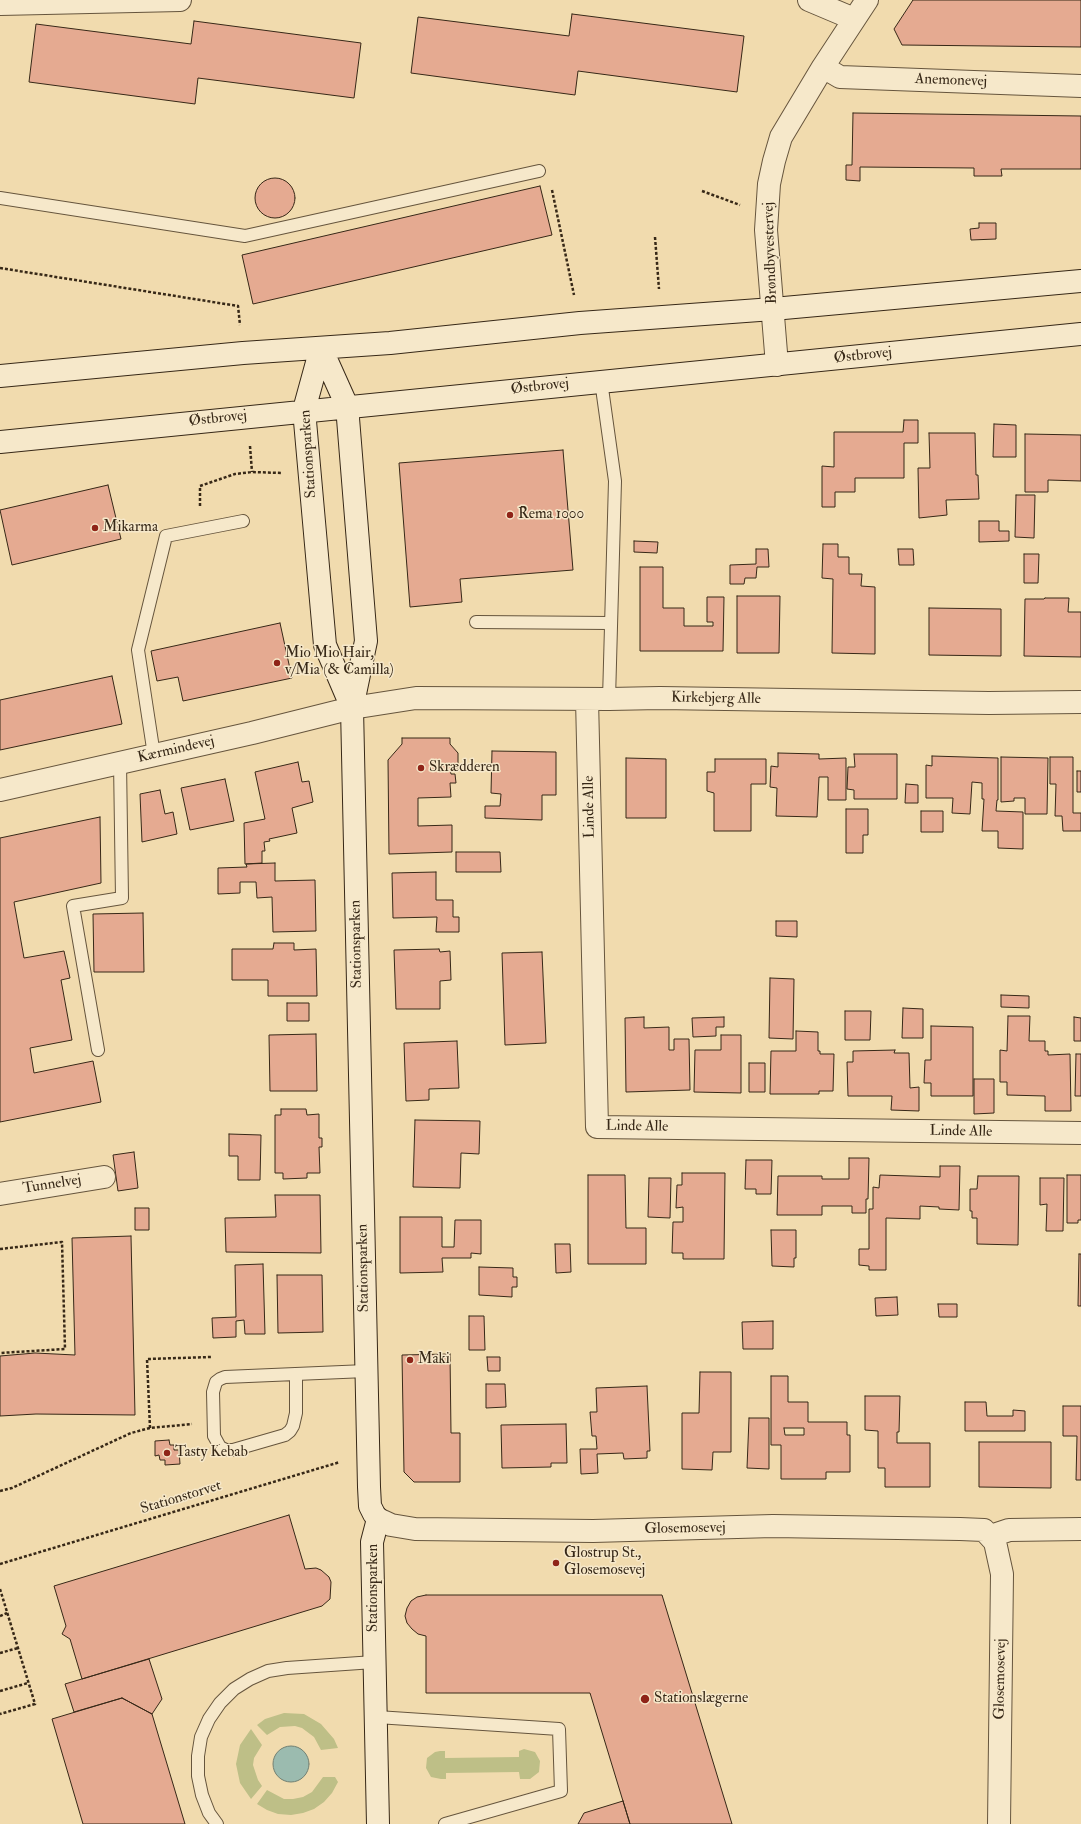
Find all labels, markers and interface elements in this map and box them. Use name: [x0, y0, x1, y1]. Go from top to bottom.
street label: Anemonevej: [915, 71, 987, 91]
street label: Brøndbyvestervej: [760, 202, 782, 304]
street label: Østbrovej: [833, 344, 893, 368]
street label: Østbrovej: [510, 375, 570, 399]
street label: Østbrovej: [188, 407, 248, 431]
street label: Stationsparken: [297, 409, 321, 499]
place label: Rema 1000: [518, 506, 584, 524]
marker: Rema 1000: [505, 510, 515, 520]
place label: Mikarma: [103, 519, 158, 537]
marker: Mikarma: [90, 523, 100, 533]
place label: Mio Mio Hair, v/Mia (& Camilla): [285, 645, 394, 680]
marker: Mio Mio Hair, v/Mia (& Camilla): [272, 658, 282, 668]
street label: Kirkebjerg Alle: [671, 689, 761, 709]
street label: Kærmindevej: [136, 732, 216, 768]
place label: Skrædderen: [429, 759, 500, 777]
marker: Skrædderen: [416, 763, 426, 773]
street label: Linde Alle: [580, 775, 600, 839]
street label: Stationsparken: [347, 900, 367, 988]
street label: Linde Alle: [605, 1117, 669, 1137]
street label: Linde Alle: [929, 1122, 993, 1142]
street label: Tunnelvej: [21, 1171, 83, 1199]
street label: Stationsparken: [354, 1224, 374, 1312]
place label: Maki: [418, 1351, 450, 1369]
marker: Maki: [405, 1355, 415, 1365]
place label: Tasty Kebab: [175, 1444, 248, 1462]
marker: Tasty Kebab: [162, 1448, 172, 1458]
street label: Stationstorvet: [138, 1477, 224, 1519]
street label: Glosemosevej: [644, 1519, 726, 1539]
street label: Stationsparken: [365, 1544, 383, 1632]
place label: Glostrup St., Glosemosevej: [564, 1545, 645, 1580]
marker: Glostrup St., Glosemosevej: [551, 1558, 561, 1568]
street label: Glosemosevej: [991, 1638, 1011, 1720]
place label: Stationslægerne: [654, 1690, 748, 1708]
marker: Stationslægerne: [639, 1693, 651, 1705]

